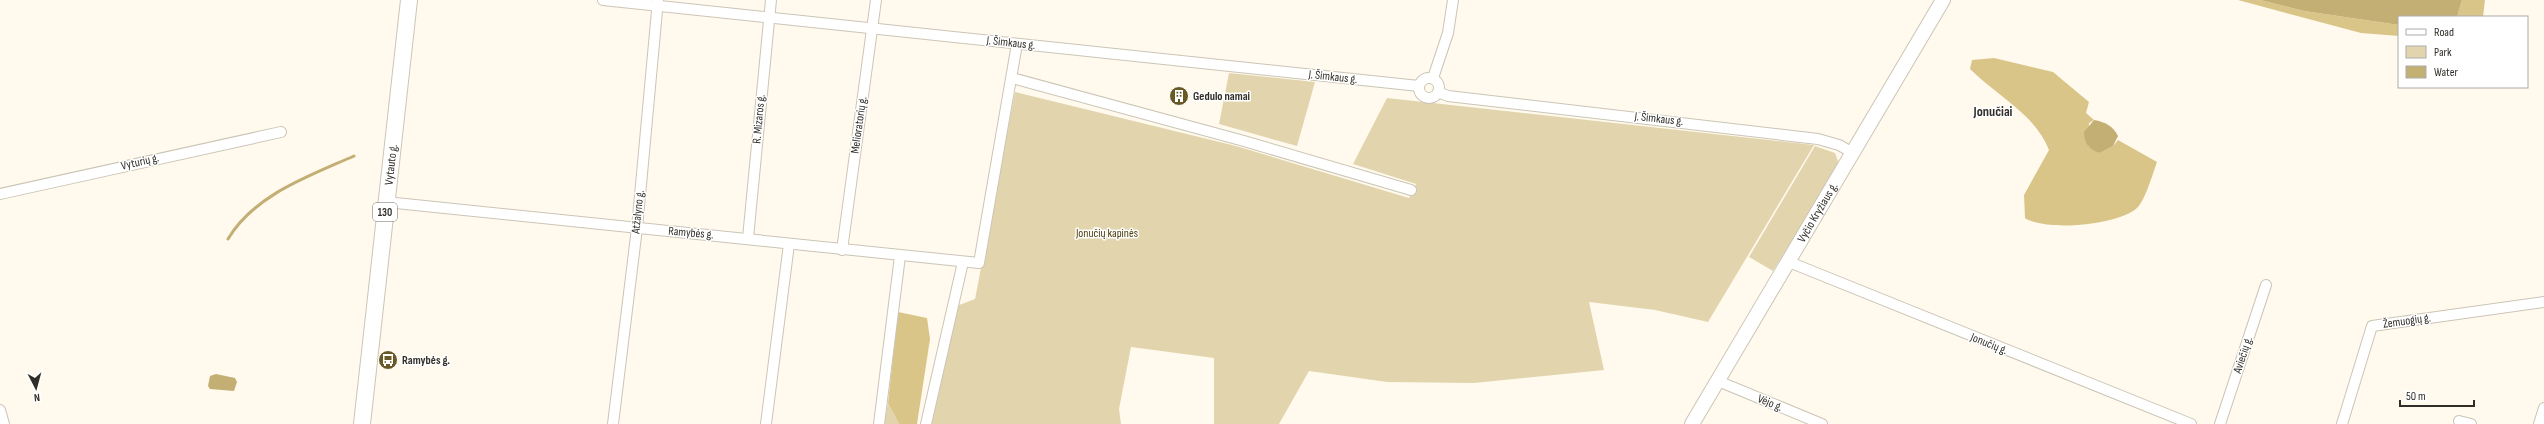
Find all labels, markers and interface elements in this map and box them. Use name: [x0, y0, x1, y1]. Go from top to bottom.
legend: [2398, 16, 2528, 88]
text: Road: [2434, 25, 2454, 40]
street label: J. Šimkaus g.: [985, 33, 1036, 53]
text: Park: [2434, 45, 2452, 60]
text: Water: [2434, 65, 2458, 80]
street label: J. Šimkaus g.: [1307, 67, 1358, 87]
building icon: Gedulo namai: [1168, 85, 1190, 107]
place label: Gedulo namai: [1193, 89, 1250, 104]
street label: R. Mizaros g.: [749, 94, 769, 144]
street label: Melioratorių g.: [848, 95, 870, 155]
district label: Jonučiai: [1973, 103, 2013, 120]
street label: J. Šimkaus g.: [1633, 109, 1684, 129]
street label: Vytauto g.: [381, 143, 400, 186]
street label: Vyturių g.: [120, 150, 160, 174]
street label: Vyčio Kryžiaus g.: [1794, 180, 1841, 245]
street label: Atžalyno g.: [628, 189, 648, 236]
road number: 130: [373, 203, 397, 221]
street label: Ramybės g.: [668, 224, 714, 242]
park label: Jonučių kapinės: [1075, 226, 1138, 241]
street label: Žemuogių g.: [2382, 310, 2432, 332]
street label: Jonučių g.: [1967, 329, 2010, 358]
street label: Aviečių g.: [2230, 335, 2256, 376]
bus stop icon: Ramybės g.: [377, 349, 399, 371]
place label: Ramybės g.: [402, 353, 450, 368]
north arrow: [16, 368, 56, 408]
scale bar: [2400, 382, 2474, 408]
text: 50 m: [2406, 389, 2426, 404]
text: N: [33, 391, 41, 404]
street label: Vėjo g.: [1755, 391, 1785, 415]

